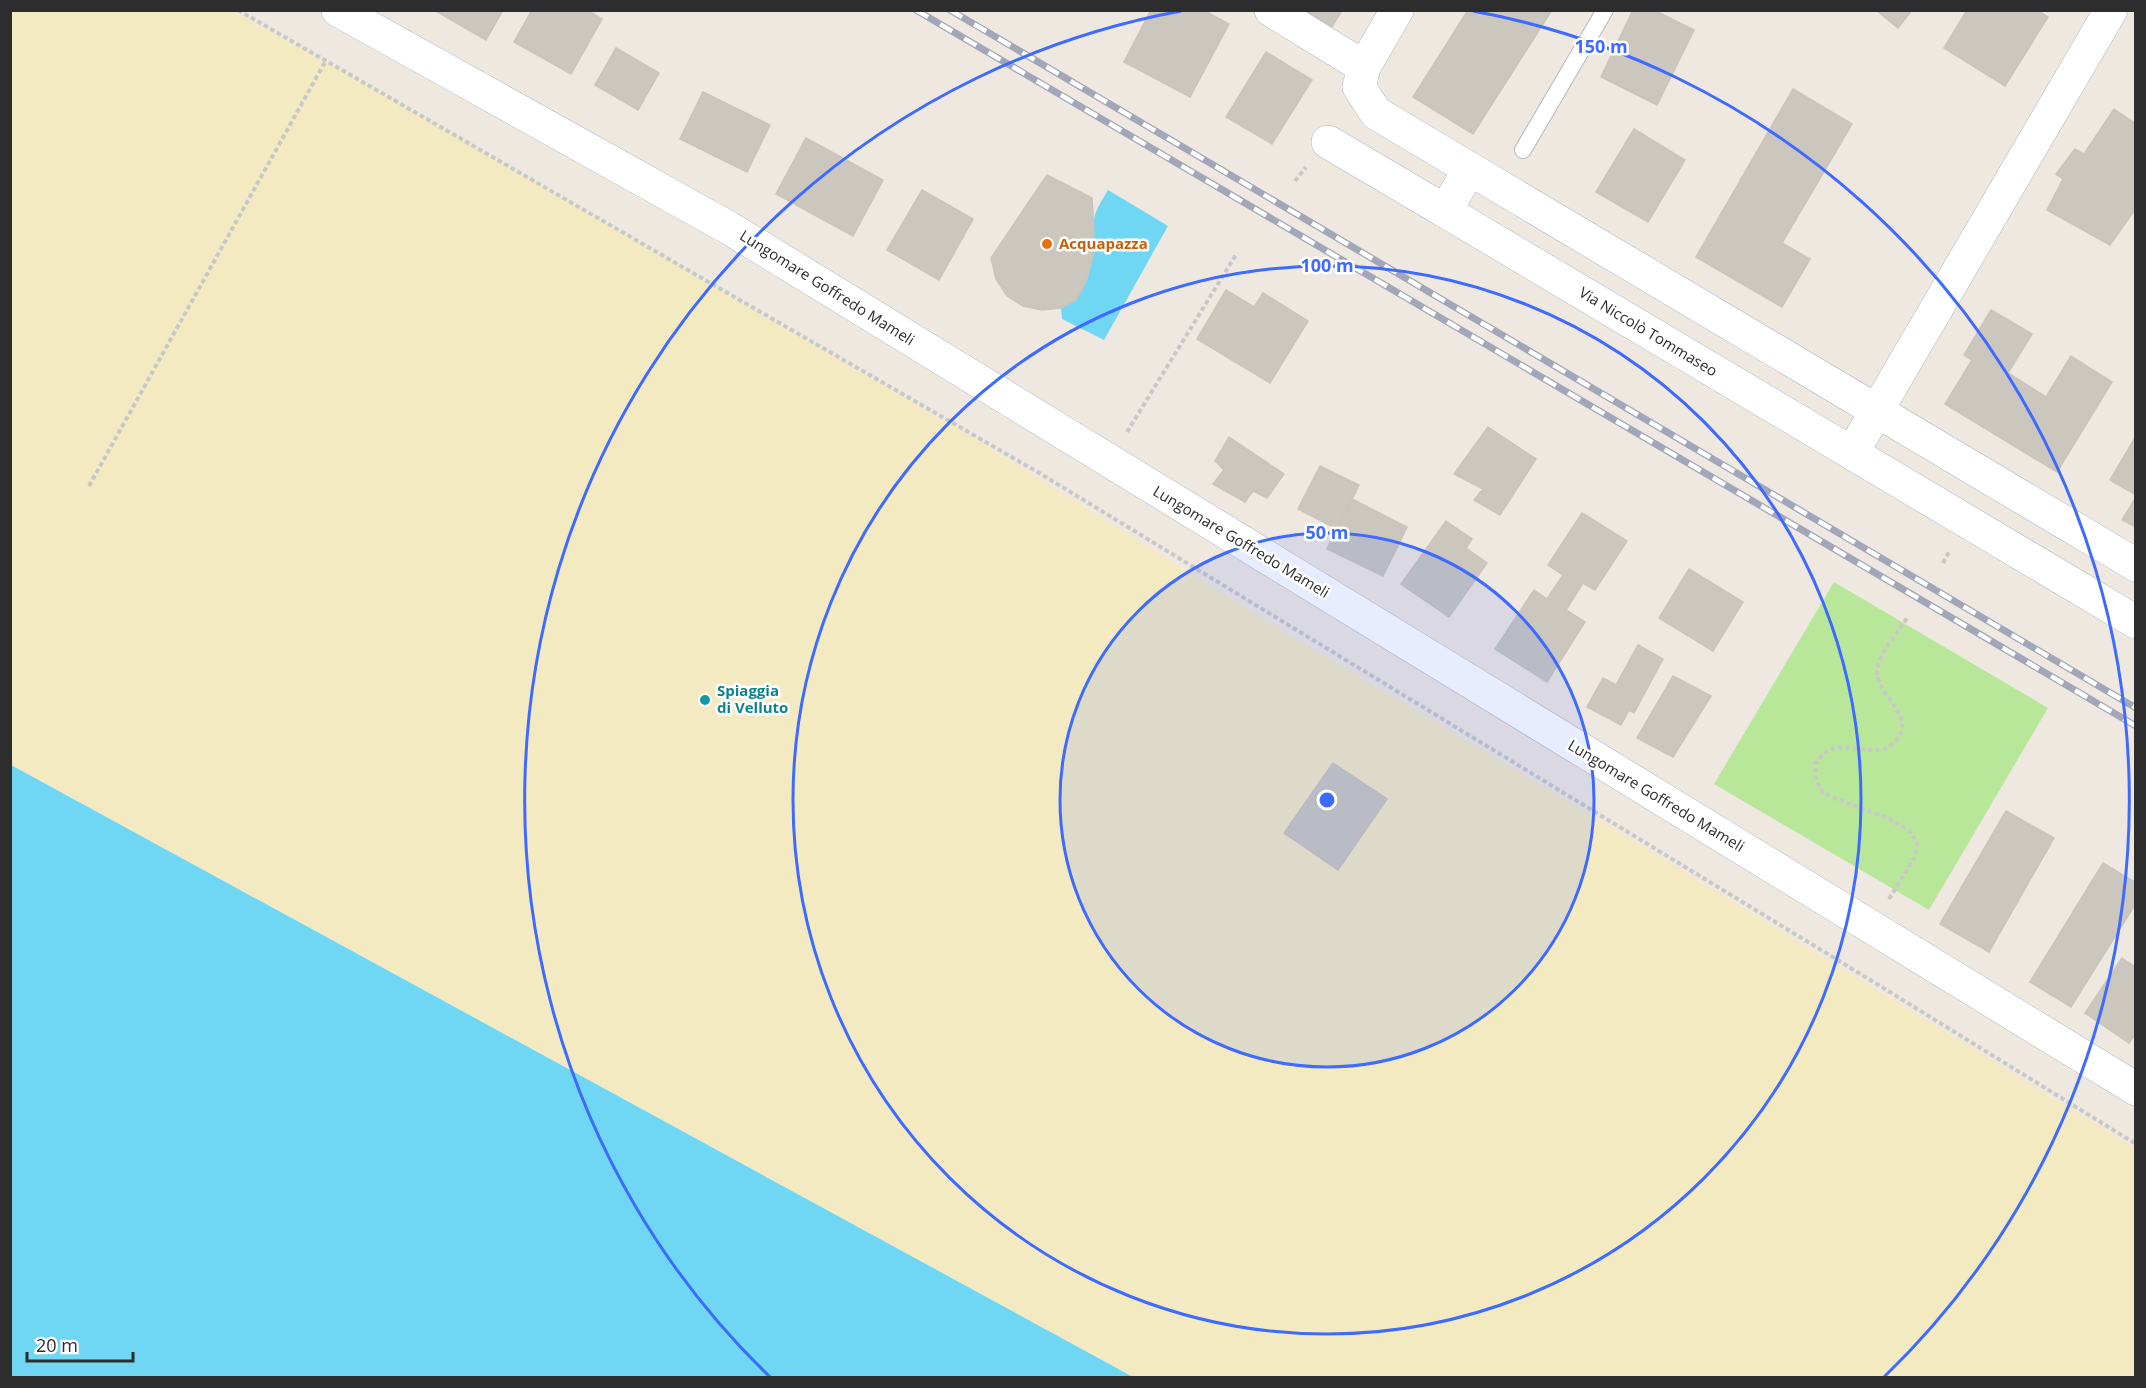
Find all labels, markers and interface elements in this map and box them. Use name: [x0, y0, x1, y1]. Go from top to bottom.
text: 150 m: [1574, 34, 1628, 58]
street label: Lungomare Goffredo Mameli: [736, 225, 919, 349]
place label: Acquapazza: [1059, 233, 1148, 253]
marker: Acquapazza: [1040, 237, 1054, 251]
text: 100 m: [1300, 253, 1354, 277]
street label: Via Niccolò Tommaseo: [1576, 282, 1721, 380]
street label: Lungomare Goffredo Mameli: [1150, 480, 1333, 602]
text: 50 m: [1306, 520, 1348, 544]
place label: Spiaggia di Velluto: [717, 680, 788, 717]
marker: Spiaggia di Velluto: [698, 693, 712, 707]
street label: Lungomare Goffredo Mameli: [1565, 734, 1748, 856]
centre of rings: [1317, 790, 1337, 810]
scale bar: [27, 1325, 134, 1363]
text: 20 m: [36, 1333, 78, 1357]

